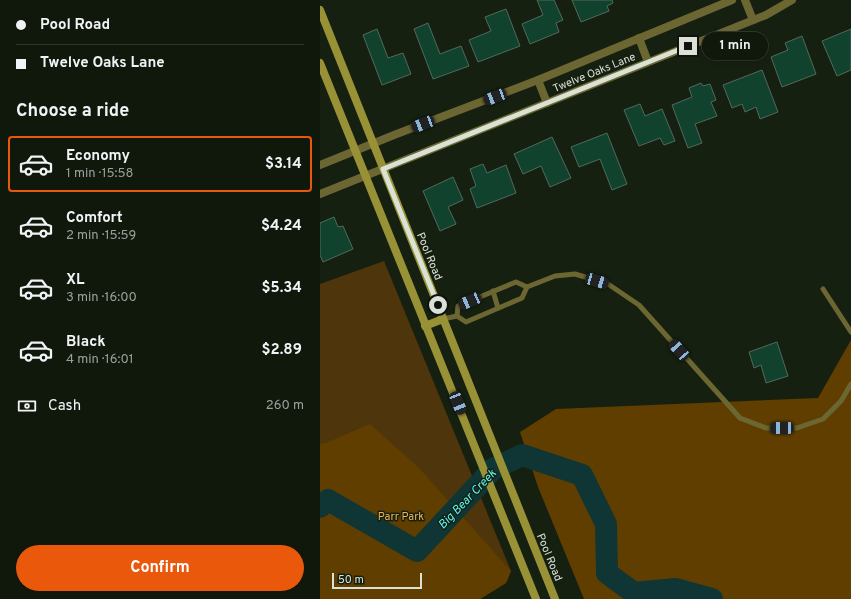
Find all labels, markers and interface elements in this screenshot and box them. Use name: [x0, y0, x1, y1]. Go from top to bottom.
text: Pool Road: [40, 16, 110, 35]
callout: 1 min: [702, 32, 768, 60]
route end: [679, 37, 697, 55]
text: 1 min: [719, 38, 751, 54]
street label: Twelve Oaks Lane: [551, 50, 638, 96]
text: Twelve Oaks Lane: [40, 54, 165, 73]
car: [482, 87, 508, 107]
text: Choose a ride: [16, 100, 129, 123]
car: [410, 114, 436, 134]
icon: car: [18, 146, 54, 182]
text: Economy: [66, 147, 130, 166]
text: $3.14: [265, 155, 302, 174]
text: 1 min · 15:58: [66, 166, 134, 182]
icon: car: [18, 208, 54, 244]
text: Comfort: [66, 209, 123, 228]
text: $4.24: [261, 217, 302, 236]
text: 2 min · 15:59: [66, 228, 136, 244]
street label: Pool Road: [413, 230, 445, 282]
icon: car: [18, 270, 54, 306]
text: XL: [66, 271, 84, 290]
car: [584, 272, 610, 290]
text: $5.34: [262, 279, 302, 298]
text: 3 min · 16:00: [66, 290, 137, 306]
car: [457, 291, 483, 311]
route start: [429, 296, 447, 314]
icon: car: [18, 332, 54, 368]
text: Black: [66, 333, 106, 352]
car: [667, 337, 691, 363]
text: $2.89: [261, 341, 302, 360]
text: 4 min · 16:01: [66, 352, 134, 368]
car: [448, 390, 468, 416]
icon: cash: [16, 395, 38, 417]
text: Cash: [48, 397, 81, 416]
text: 260 m: [266, 398, 304, 414]
car: [770, 422, 794, 434]
water label: Big Bear Creek: [435, 466, 501, 533]
park label: Parr Park: [378, 510, 424, 524]
street label: Pool Road: [533, 531, 565, 583]
button: Confirm: [16, 545, 304, 591]
scale bar: [332, 571, 422, 590]
text: 50 m: [338, 573, 364, 587]

